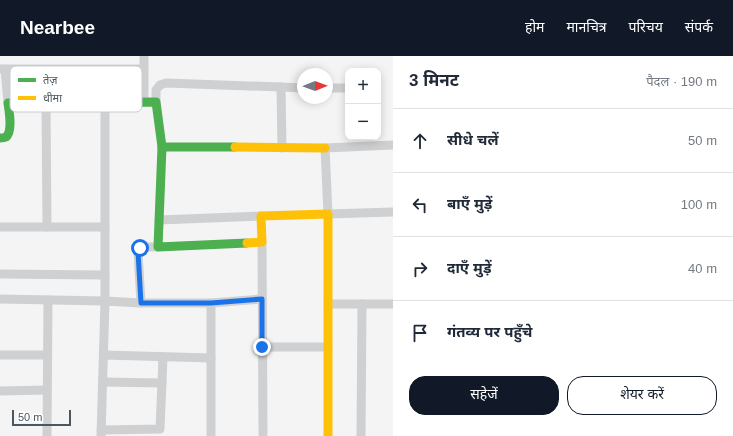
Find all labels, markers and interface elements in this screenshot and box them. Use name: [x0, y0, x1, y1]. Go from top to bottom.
text: Nearbee: [20, 17, 95, 38]
text: होम: [525, 19, 544, 35]
text: मानचित्र: [566, 19, 607, 35]
text: परिचय: [629, 19, 663, 35]
text: संपर्क: [685, 19, 713, 35]
legend: [10, 66, 142, 112]
north arrow: [297, 68, 333, 104]
map controls: [345, 68, 381, 140]
button: +: [345, 68, 381, 104]
text: 3 मिनट: [409, 71, 459, 90]
text: तेज़: [43, 74, 58, 86]
text: पैदल · 190 m: [646, 74, 717, 89]
text: धीमा: [43, 92, 62, 104]
button: −: [345, 104, 381, 140]
icon: ahead: [409, 130, 431, 152]
text: सीधे चलें: [447, 131, 498, 148]
text: 50 m: [688, 133, 717, 148]
icon: left: [409, 194, 431, 216]
text: बाएँ मुड़ें: [447, 195, 492, 212]
text: 100 m: [681, 197, 717, 212]
route start: [131, 239, 149, 257]
icon: right: [409, 258, 431, 280]
text: दाएँ मुड़ें: [447, 259, 491, 276]
text: 40 m: [688, 261, 717, 276]
icon: arrive: [409, 322, 431, 344]
text: गंतव्य पर पहुँचे: [447, 323, 532, 340]
route end: [253, 338, 271, 356]
button: सहेजें: [409, 376, 559, 415]
button: शेयर करें: [567, 376, 717, 415]
scale bar: [12, 408, 71, 427]
text: 50 m: [18, 411, 42, 423]

